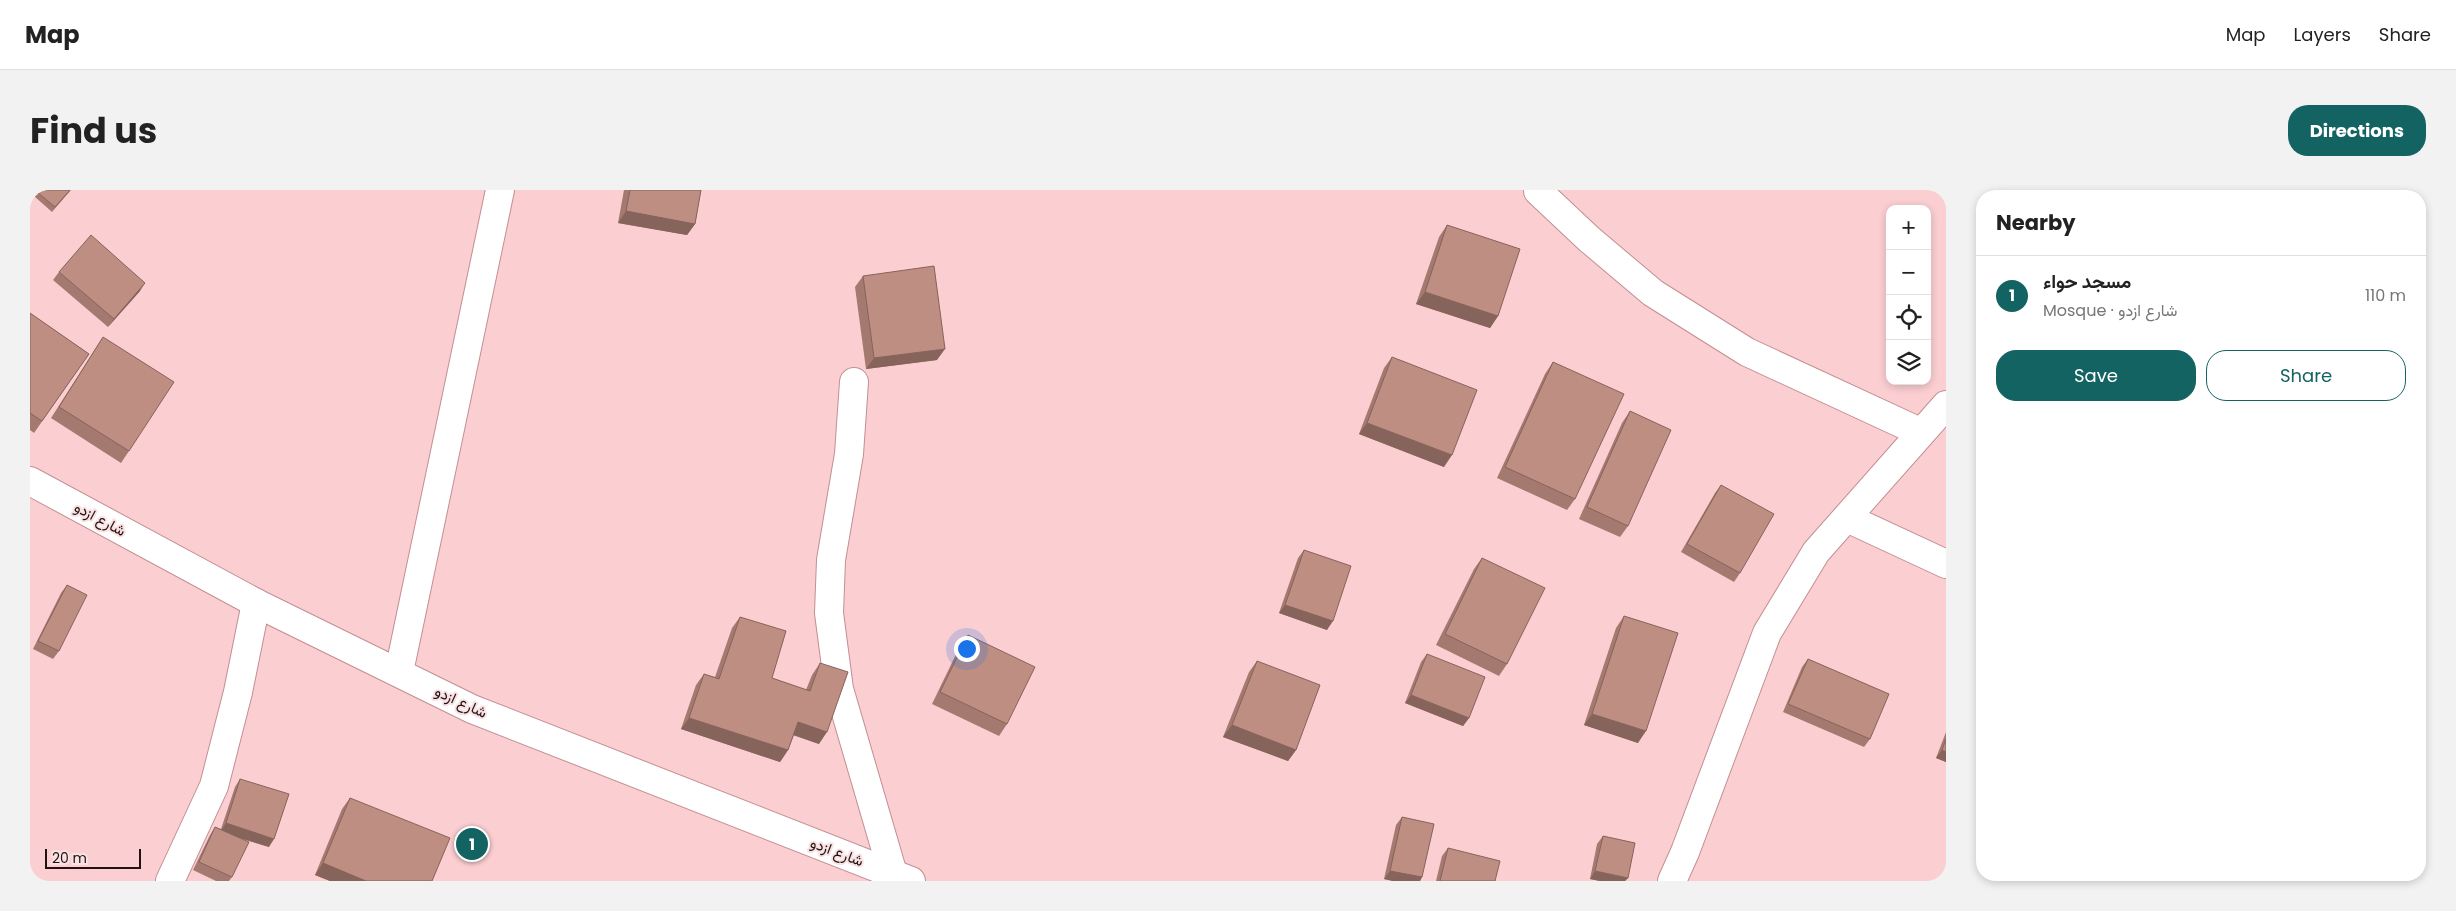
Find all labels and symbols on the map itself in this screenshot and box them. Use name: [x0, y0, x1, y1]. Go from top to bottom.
street label: شارع ازدو: [70, 496, 130, 542]
your location: [954, 636, 980, 662]
street label: شارع ازدو: [431, 680, 491, 724]
pin: 1: [456, 825, 488, 863]
street label: شارع ازدو: [807, 832, 867, 872]
scale bar: [45, 846, 141, 869]

